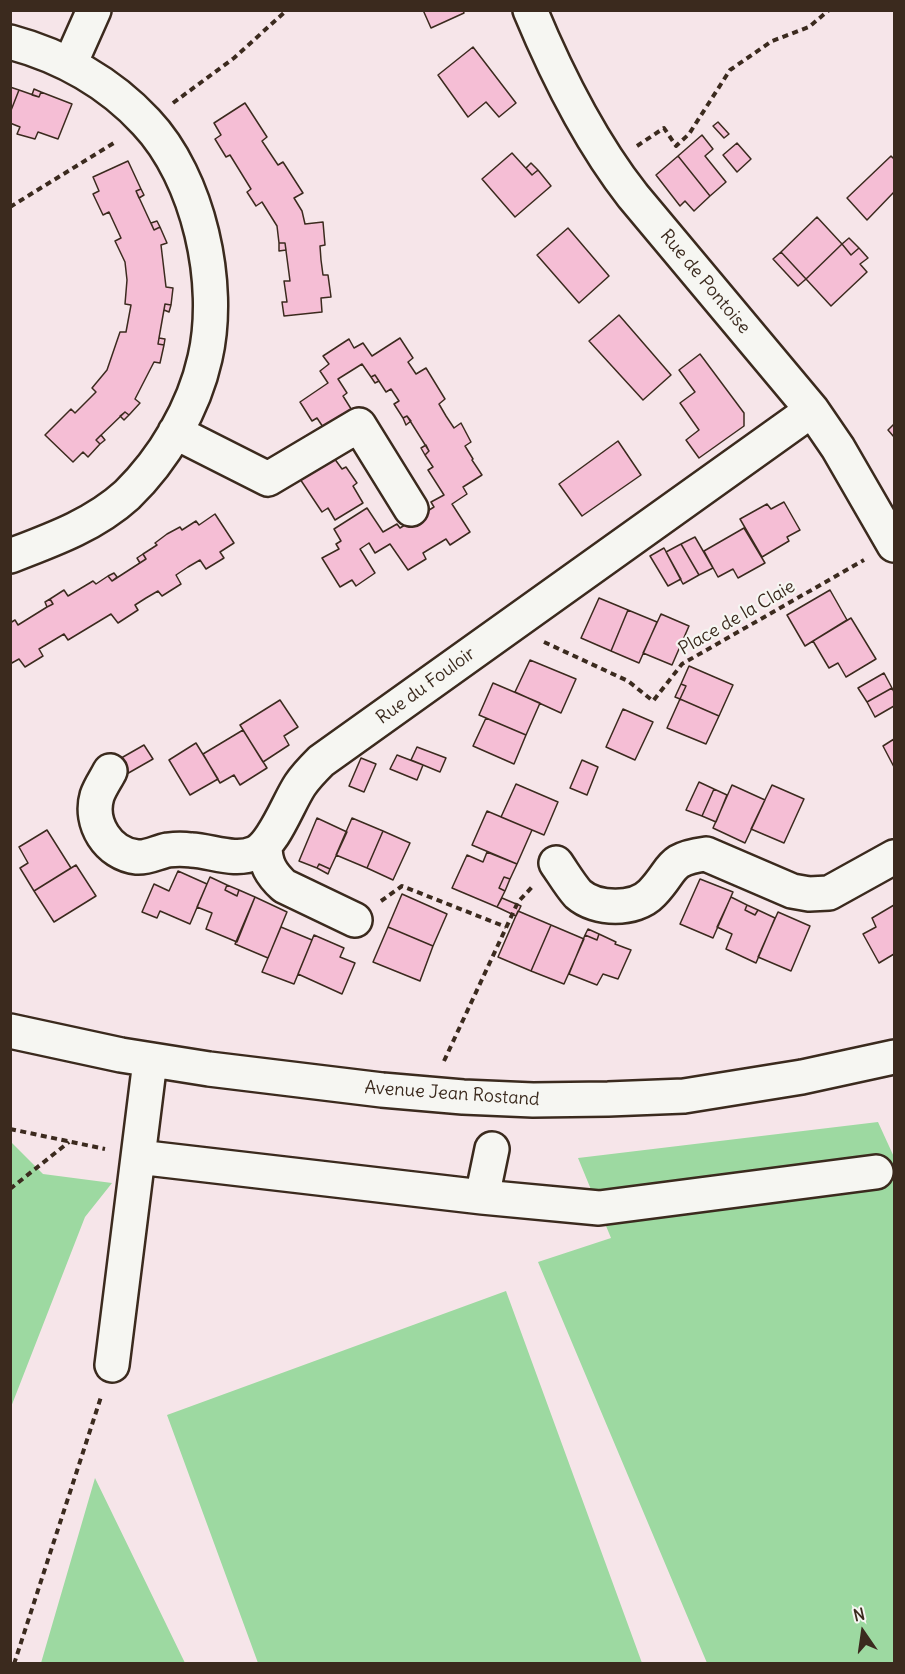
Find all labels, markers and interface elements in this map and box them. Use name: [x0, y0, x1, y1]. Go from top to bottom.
street label: Rue de Pontoise: [655, 226, 755, 338]
street label: Place de la Claie: [675, 576, 799, 660]
street label: Rue du Fouloir: [372, 643, 480, 729]
street label: Avenue Jean Rostand: [364, 1077, 540, 1111]
north arrow: [833, 1602, 893, 1662]
text: N: [851, 1603, 867, 1625]

